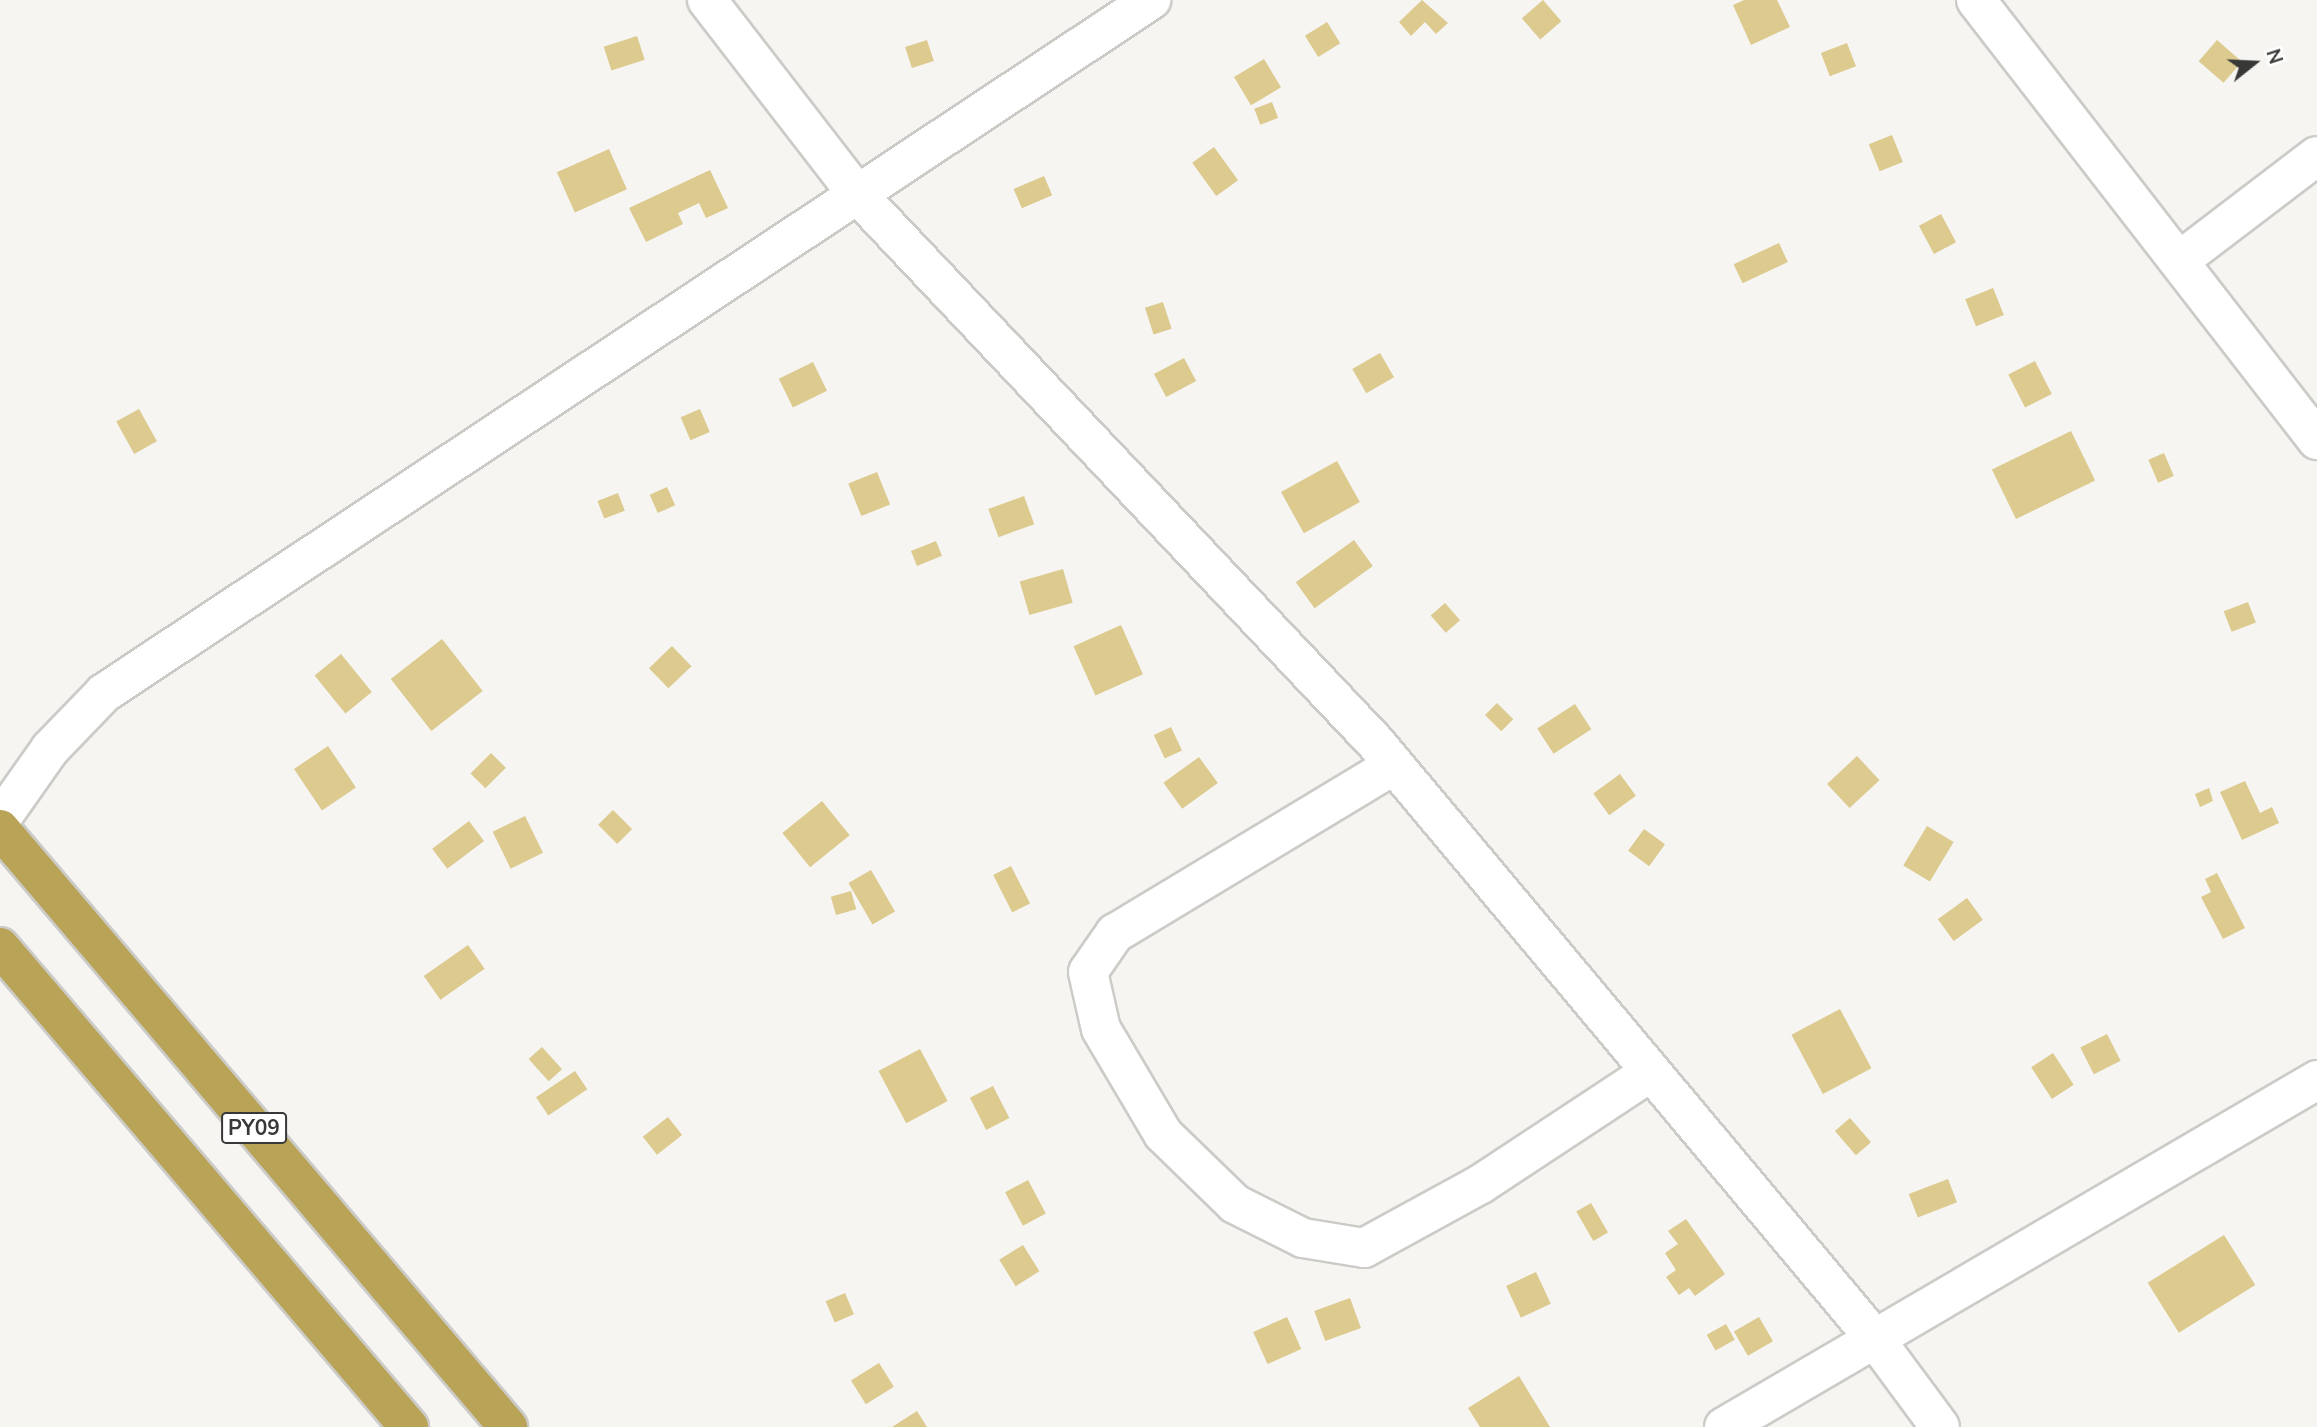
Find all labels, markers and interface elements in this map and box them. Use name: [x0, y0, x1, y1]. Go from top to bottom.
north arrow: [2219, 28, 2289, 98]
text: N: [2259, 46, 2289, 67]
road number: PY09: [221, 1110, 287, 1146]

